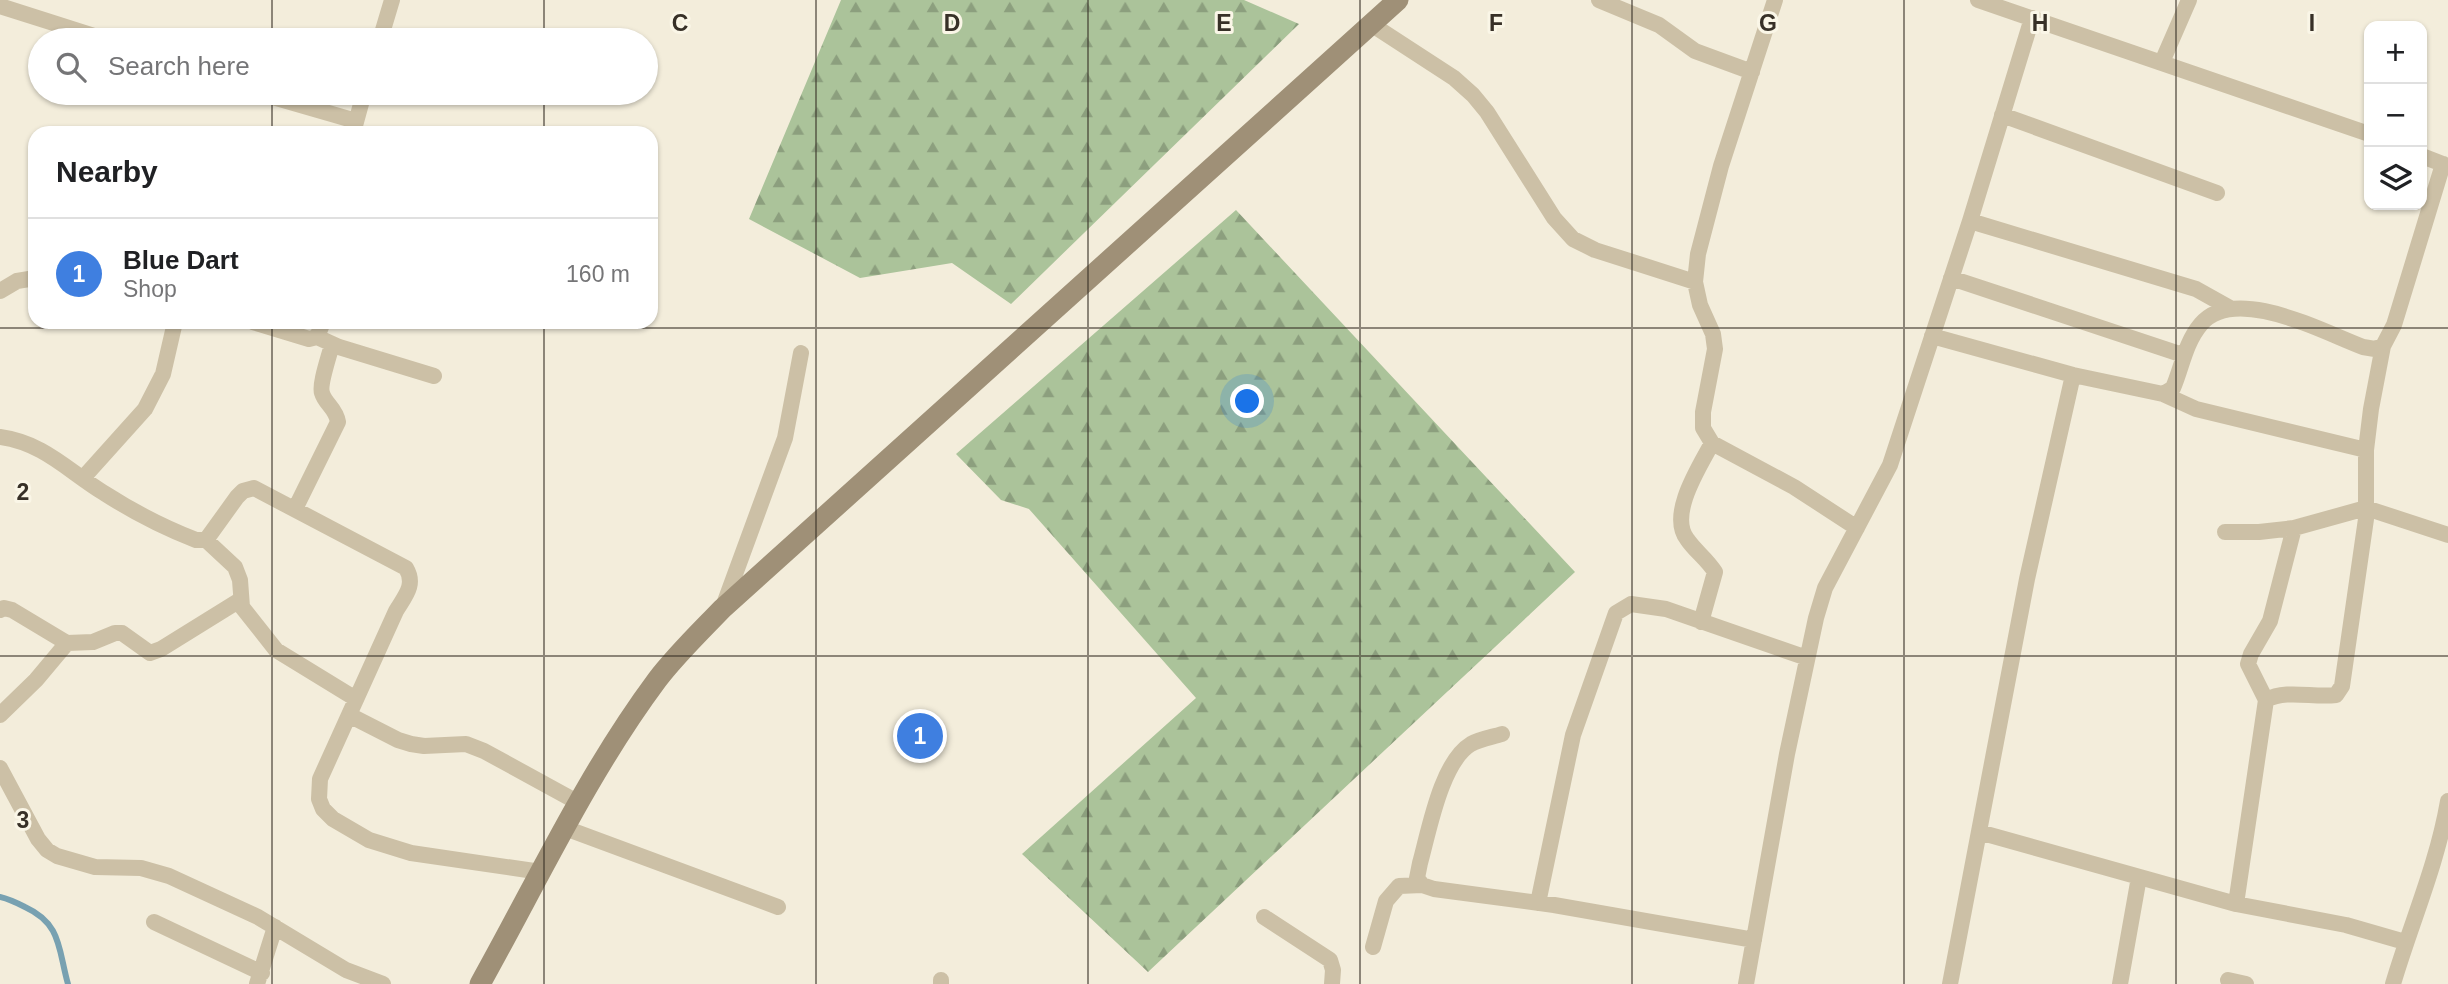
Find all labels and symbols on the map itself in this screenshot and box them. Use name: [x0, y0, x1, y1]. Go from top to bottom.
text: C: [672, 10, 688, 36]
text: D: [944, 10, 960, 36]
text: E: [1216, 10, 1232, 36]
text: F: [1489, 10, 1503, 36]
text: G: [1759, 10, 1777, 36]
text: H: [2032, 10, 2048, 36]
text: I: [2309, 10, 2315, 36]
your location: [1230, 384, 1264, 418]
text: 2: [17, 479, 29, 505]
pin: 1: [897, 710, 943, 762]
text: 3: [17, 807, 29, 833]

